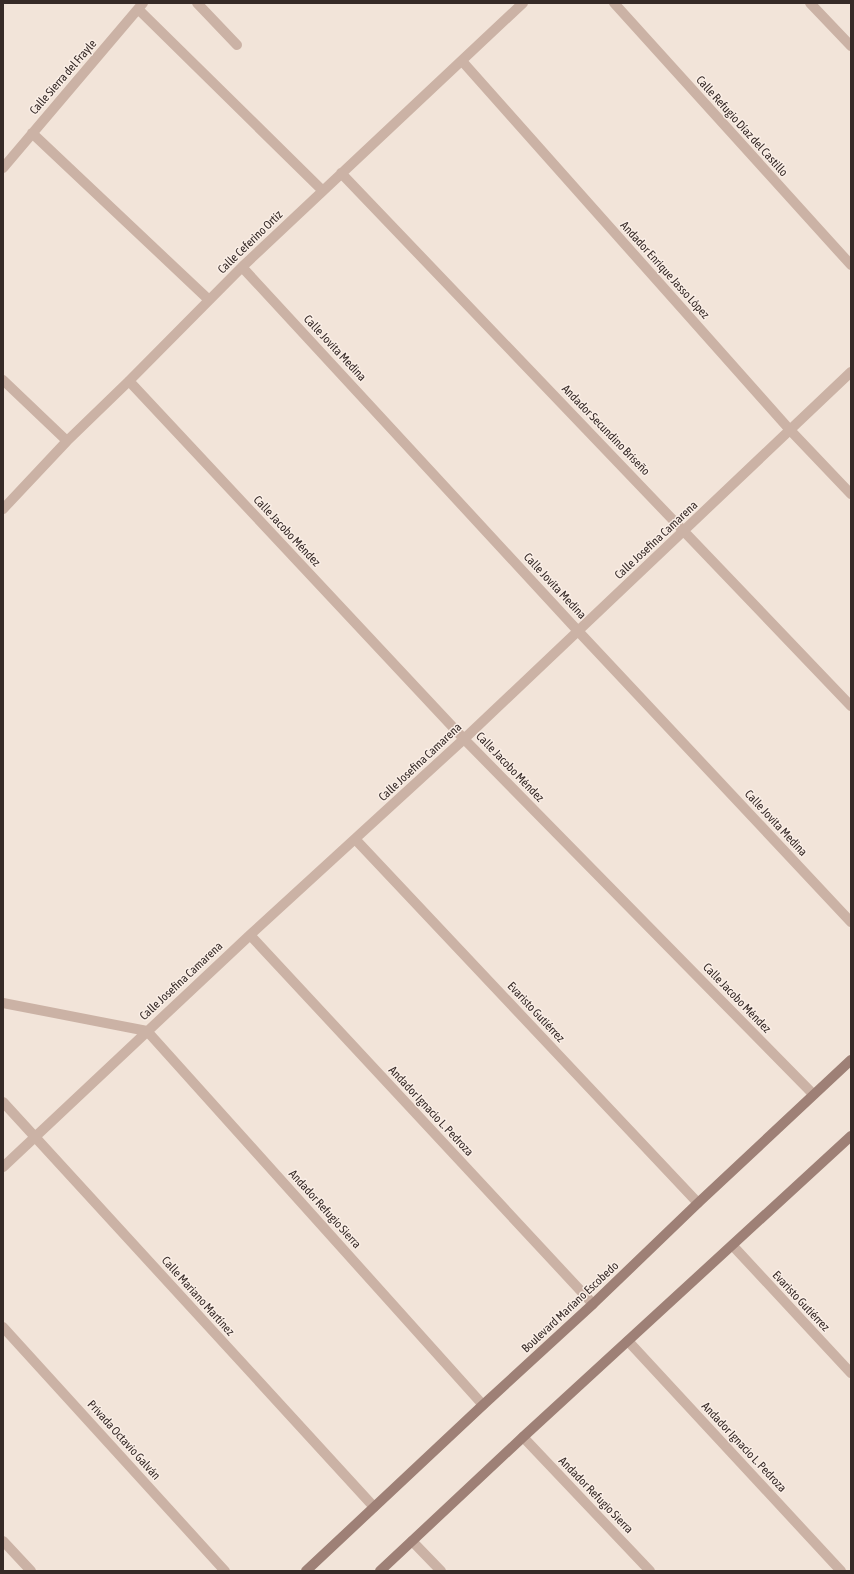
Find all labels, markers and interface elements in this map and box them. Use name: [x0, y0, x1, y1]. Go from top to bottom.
street label: Calle Sierra del Frayle: [27, 37, 99, 117]
street label: Calle Refugio Díaz del Castillo: [693, 73, 791, 179]
street label: Calle Ceferino Ortiz: [215, 207, 286, 276]
street label: Andador Enrique Jasso López: [618, 218, 713, 322]
street label: Calle Jovita Medina: [301, 312, 369, 384]
street label: Andador Secundino Briseño: [559, 382, 653, 479]
street label: Calle Jacobo Méndez: [251, 493, 324, 570]
street label: Calle Josefina Camarena: [612, 498, 700, 582]
street label: Calle Jovita Medina: [521, 550, 589, 622]
street label: Calle Josefina Camarena: [376, 720, 464, 804]
street label: Calle Jacobo Méndez: [473, 729, 547, 805]
street label: Calle Jovita Medina: [742, 787, 810, 859]
street label: Calle Josefina Camarena: [137, 939, 225, 1023]
street label: Calle Jacobo Méndez: [700, 960, 774, 1036]
street label: Evaristo Gutiérrez: [505, 979, 568, 1046]
street label: Andador Ignacio L. Pedroza: [386, 1063, 476, 1159]
street label: Andador Refugio Sierra: [286, 1167, 364, 1251]
street label: Calle Mariano Martínez: [159, 1254, 238, 1339]
street label: Boulevard Mariano Escobedo: [519, 1258, 622, 1356]
street label: Evaristo Gutiérrez: [770, 1268, 833, 1335]
street label: Privada Octavio Galván: [85, 1397, 163, 1483]
street label: Andador Ignacio L. Pedroza: [699, 1399, 789, 1495]
street label: Andador Refugio Sierra: [556, 1454, 636, 1536]

